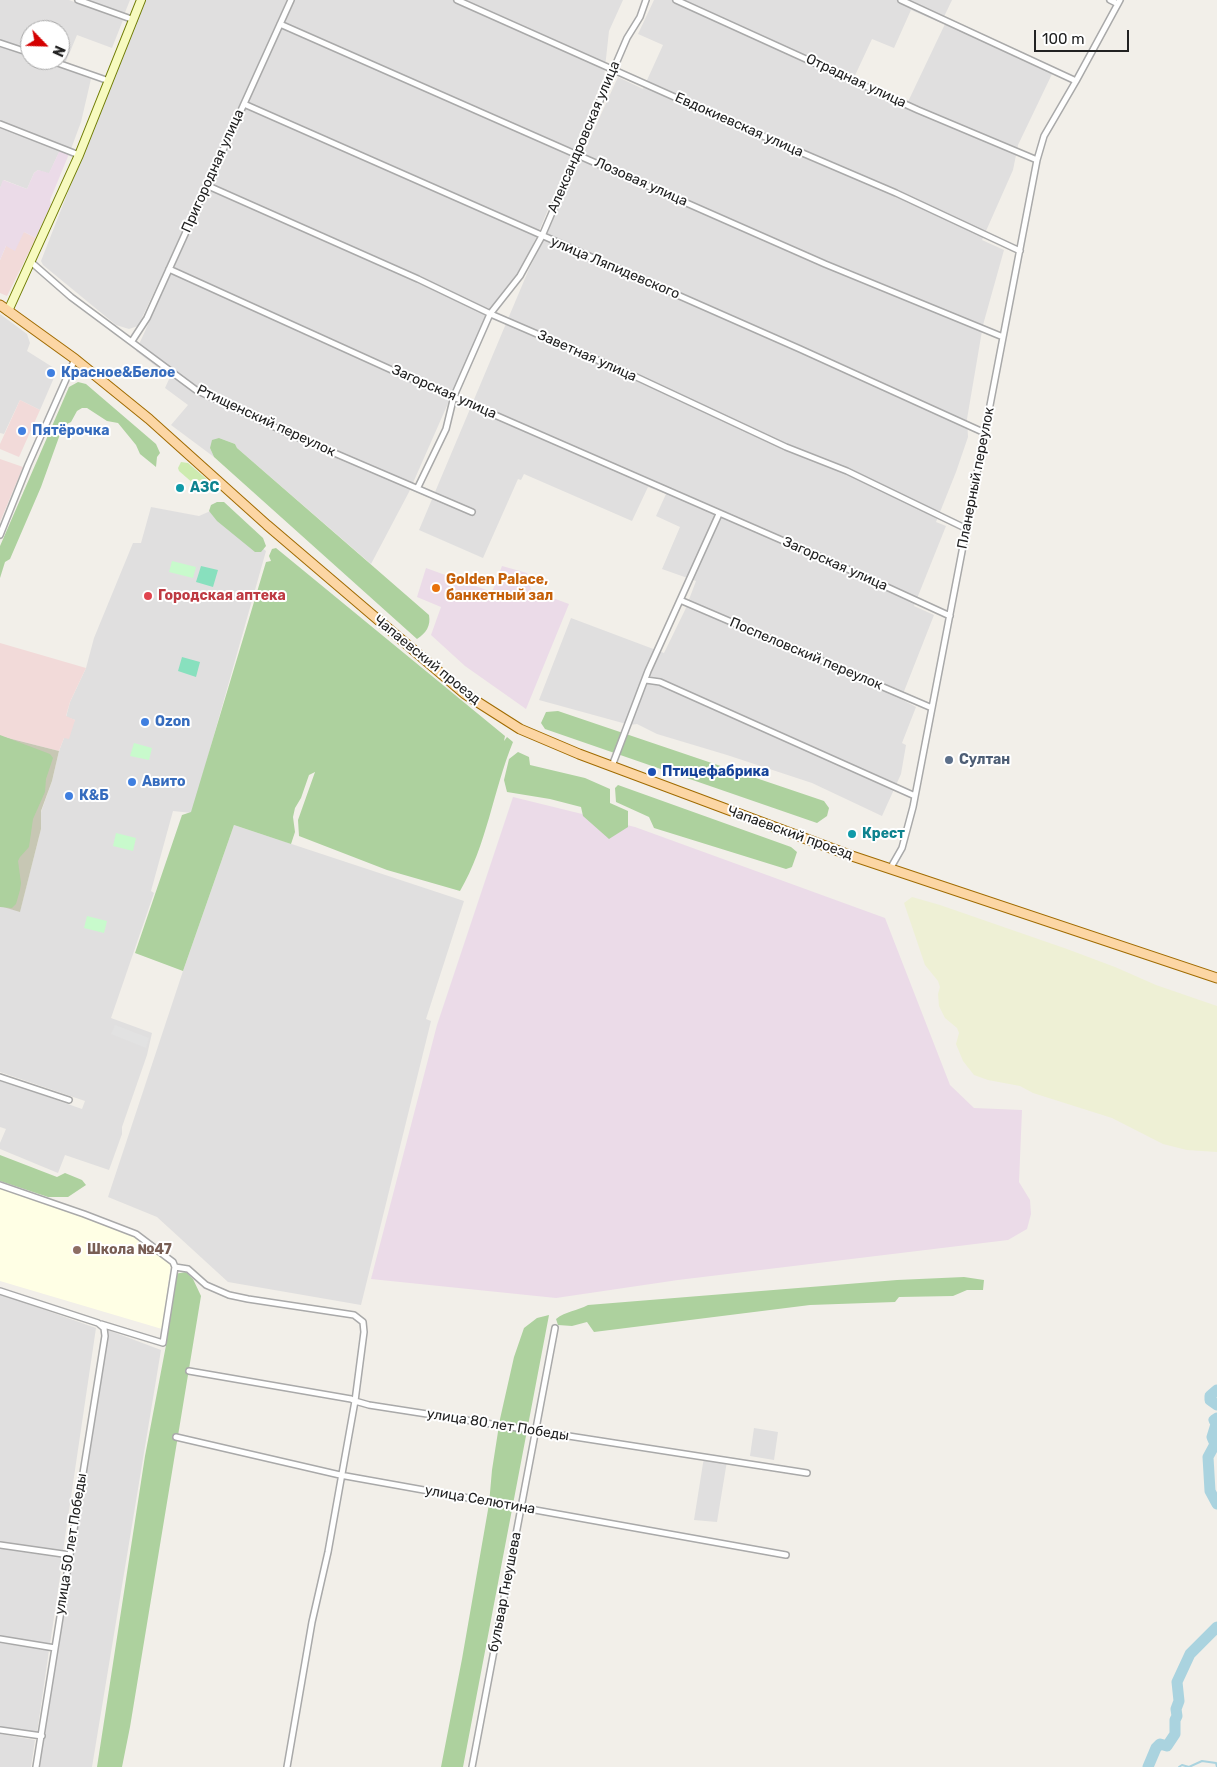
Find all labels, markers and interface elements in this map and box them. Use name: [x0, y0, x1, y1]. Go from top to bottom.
north arrow: [20, 20, 70, 70]
scale bar: [1037, 20, 1132, 52]
text: 100 m: [1042, 30, 1084, 48]
text: N: [48, 43, 68, 59]
street label: Отрадная улица: [803, 50, 909, 112]
street label: Александровская улица: [544, 59, 624, 215]
street label: Евдокиевская улица: [672, 89, 806, 161]
street label: Пригородная улица: [178, 107, 248, 235]
street label: Лозовая улица: [592, 154, 690, 210]
street label: улица Ляпидевского: [548, 233, 682, 303]
street label: Заветная улица: [535, 327, 639, 385]
street label: Загорская улица: [389, 361, 499, 423]
place label: Красное&Белое: [61, 365, 175, 381]
marker: Красное&Белое: [45, 367, 57, 379]
street label: Ртищенский переулок: [194, 381, 338, 461]
street label: Планерный переулок: [954, 406, 998, 550]
place label: Пятёрочка: [32, 423, 109, 439]
marker: Пятёрочка: [16, 425, 28, 437]
place label: АЗС: [190, 480, 219, 496]
marker: АЗС: [174, 482, 186, 494]
street label: Загорская улица: [780, 533, 890, 595]
place label: Golden Palace, банкетный зал: [446, 572, 553, 604]
marker: Golden Palace, банкетный зал: [430, 582, 442, 594]
place label: Городская аптека: [158, 588, 286, 604]
marker: Городская аптека: [142, 590, 154, 602]
street label: Чапаевский проезд: [370, 612, 484, 708]
street label: Поспеловский переулок: [727, 614, 885, 694]
place label: Ozon: [155, 714, 190, 730]
marker: Ozon: [139, 716, 151, 728]
place label: Султан: [959, 752, 1010, 768]
marker: Султан: [943, 754, 955, 766]
place label: Птицефабрика: [662, 764, 769, 780]
marker: Птицефабрика: [646, 766, 658, 778]
place label: Авито: [142, 774, 186, 790]
marker: Авито: [126, 776, 138, 788]
place label: К&Б: [79, 788, 108, 804]
marker: К&Б: [63, 790, 75, 802]
street label: Чапаевский проезд: [725, 802, 855, 864]
place label: Крест: [862, 826, 905, 842]
marker: Крест: [846, 828, 858, 840]
place label: Школа №47: [87, 1242, 172, 1258]
marker: Школа №47: [71, 1244, 83, 1256]
street label: улица 80 лет Победы: [426, 1405, 570, 1445]
street label: улица 50 лет Победы: [52, 1472, 90, 1616]
street label: улица Селютина: [423, 1482, 537, 1518]
street label: бульвар Гнеушева: [485, 1530, 525, 1654]

